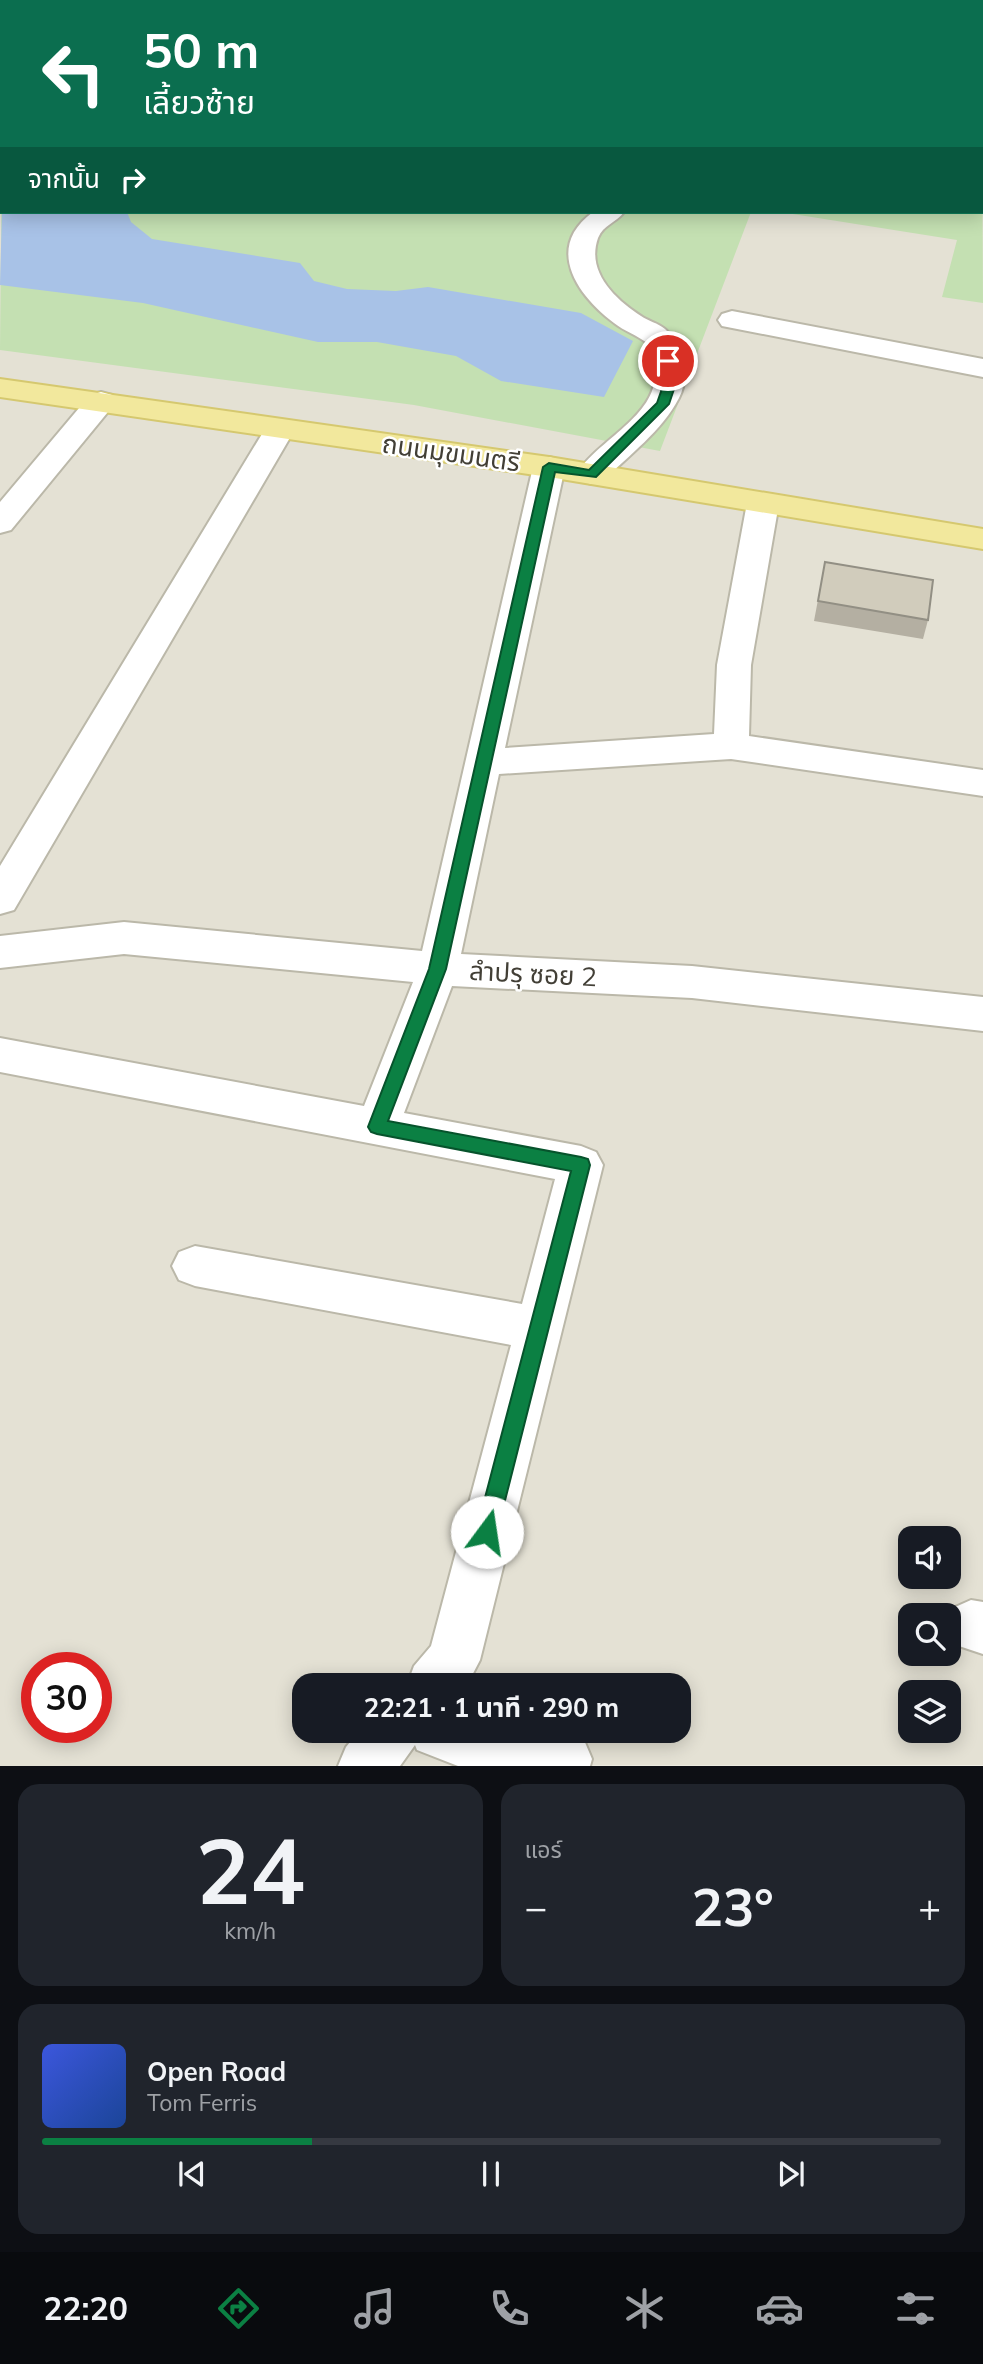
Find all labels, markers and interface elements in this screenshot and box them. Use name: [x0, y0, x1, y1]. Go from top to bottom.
text: 50 m: [143, 19, 259, 80]
icon: left: [28, 28, 119, 119]
text: เลี้ยวซ้าย: [143, 82, 255, 122]
icon: right: [114, 161, 152, 199]
text: จากนั้น: [28, 162, 100, 195]
pin: [638, 331, 698, 391]
icon: arrive: [649, 342, 687, 380]
street label: ถนนมุขมนตรี: [380, 427, 522, 479]
street label: ลำปรุ ซอย 2: [468, 954, 598, 993]
position arrow: [450, 1495, 524, 1569]
map controls: [898, 1526, 961, 1743]
button: sound: [898, 1526, 961, 1589]
button: search: [898, 1603, 961, 1666]
speed limit sign: 30: [21, 1652, 112, 1743]
button: layers: [898, 1680, 961, 1743]
text: 22:21 · 1 นาที · 290 m: [364, 1691, 619, 1724]
text: 24: [196, 1813, 305, 1927]
text: แอร์: [525, 1835, 562, 1864]
text: 23°: [692, 1874, 774, 1939]
text: −: [525, 1883, 547, 1931]
text: +: [918, 1883, 941, 1931]
text: km/h: [224, 1916, 276, 1945]
text: Open Road: [147, 2055, 286, 2088]
text: Tom Ferris: [147, 2088, 257, 2117]
icon: previous: [173, 2155, 211, 2193]
icon: pause: [472, 2155, 510, 2193]
icon: next: [772, 2155, 810, 2193]
icon: directions: [214, 2284, 263, 2333]
icon: music: [350, 2284, 399, 2333]
icon: phone: [485, 2284, 534, 2333]
icon: climate: [620, 2284, 669, 2333]
icon: car: [755, 2284, 804, 2333]
icon: filters: [891, 2284, 940, 2333]
text: 22:20: [43, 2288, 128, 2328]

